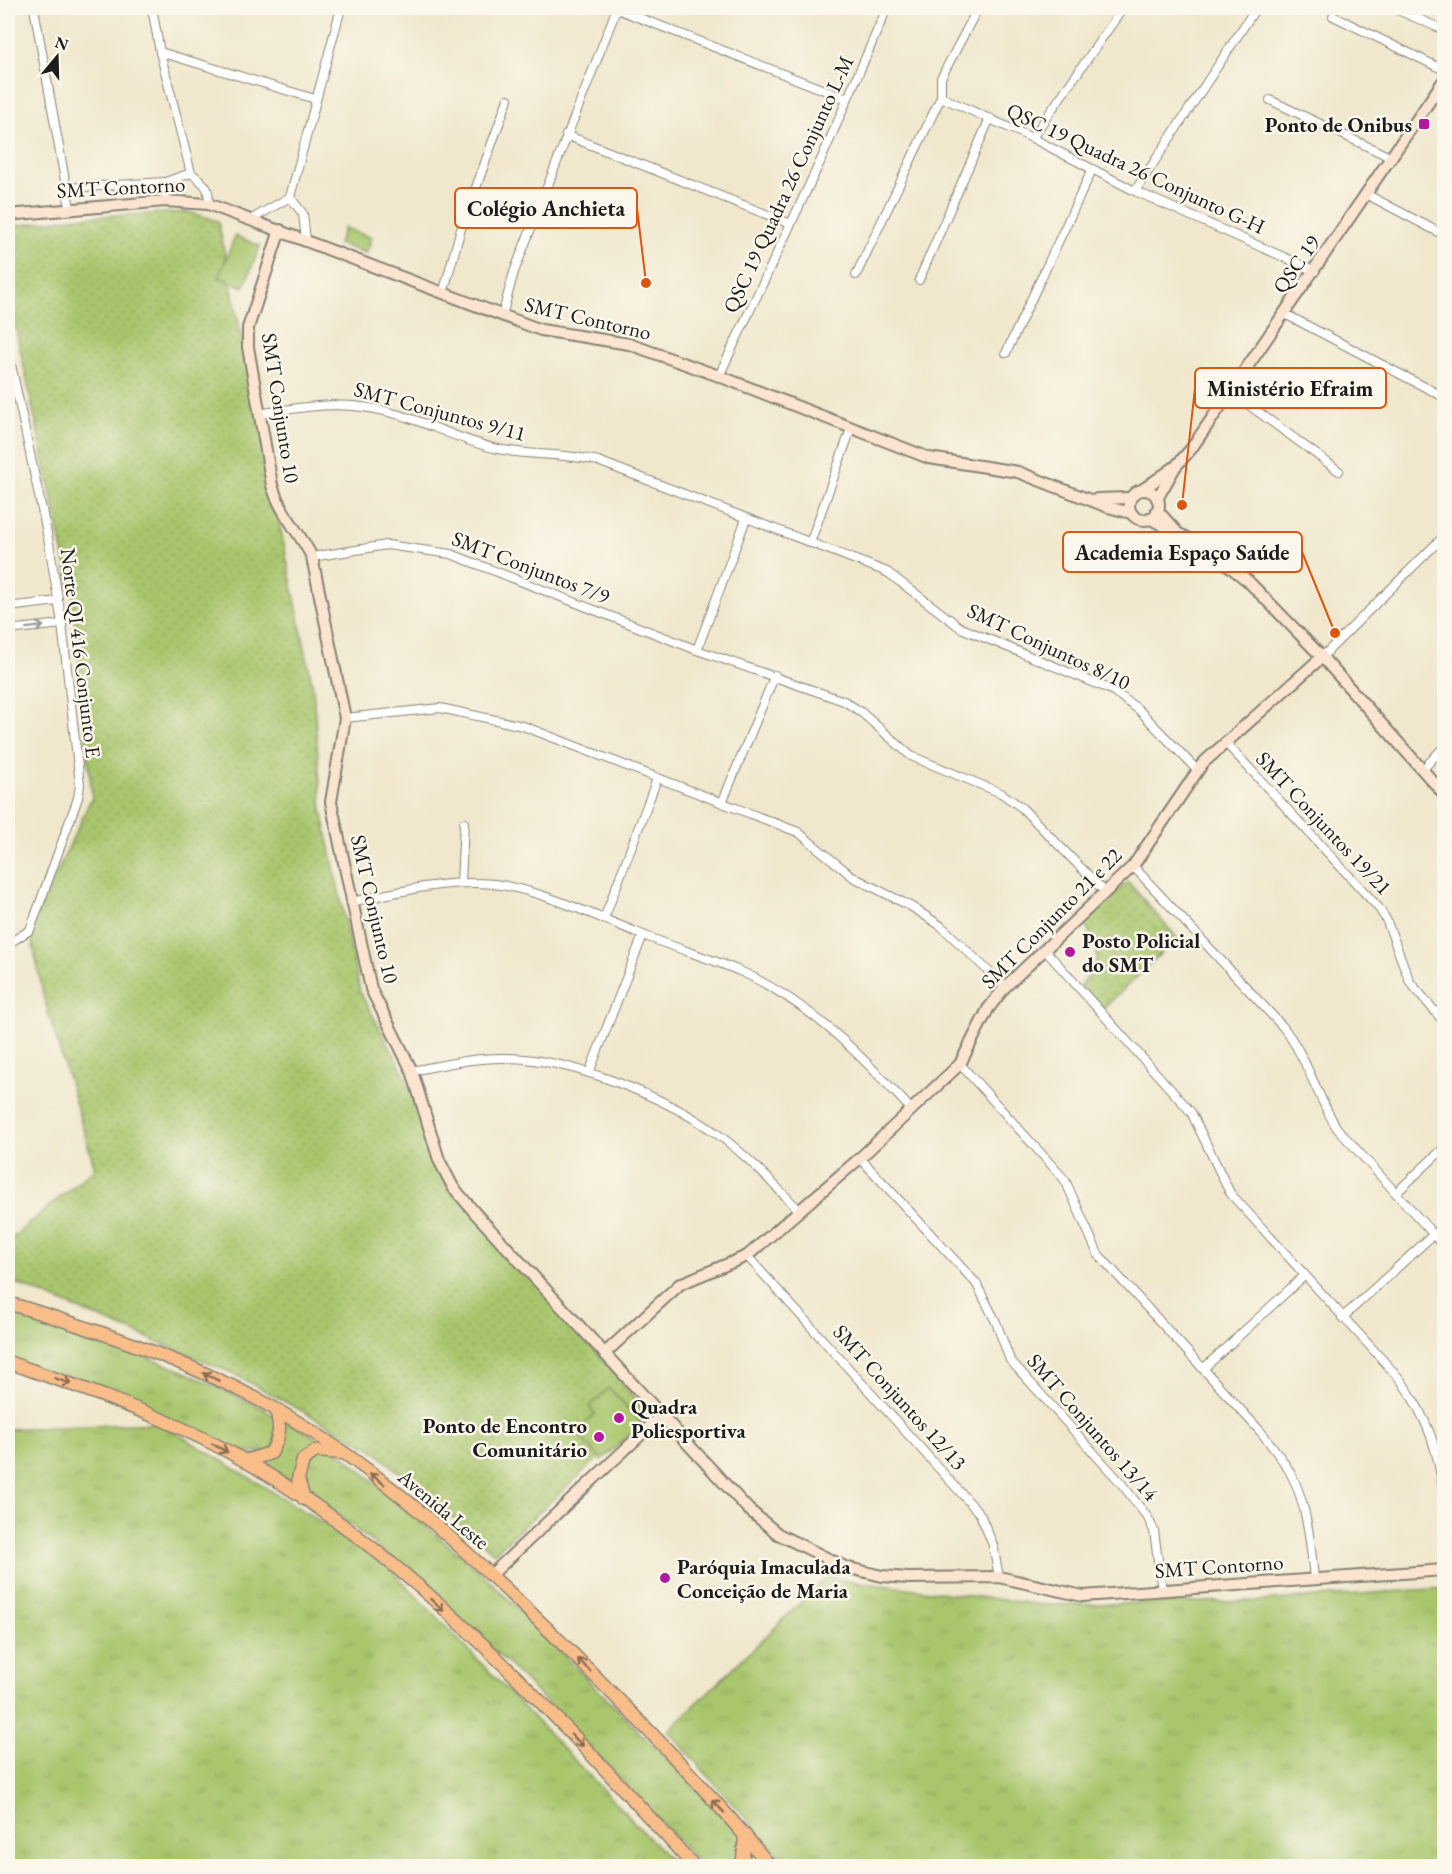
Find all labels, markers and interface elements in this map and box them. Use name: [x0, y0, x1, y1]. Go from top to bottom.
north arrow: [27, 27, 87, 87]
text: N: [52, 31, 71, 55]
street label: QSC 19 Quadra 26 Conjunto L-M: [716, 51, 860, 317]
street label: QSC 19 Quadra 26 Conjunto G-H: [1002, 96, 1269, 241]
place label: Ponto de Onibus: [1265, 111, 1412, 138]
marker: Ponto de Onibus: [1417, 117, 1431, 131]
street label: SMT Contorno: [56, 170, 186, 204]
callout: Colégio Anchieta: [455, 188, 637, 228]
text: Colégio Anchieta: [467, 194, 625, 223]
street label: QSC 19: [1266, 230, 1327, 299]
street label: SMT Contorno: [522, 290, 654, 346]
street label: SMT Conjunto 10: [256, 331, 306, 485]
callout: Ministério Efraim: [1195, 368, 1386, 408]
text: Ministério Efraim: [1207, 374, 1373, 403]
street label: SMT Conjuntos 9/11: [351, 375, 529, 447]
street label: SMT Conjuntos 7/9: [448, 525, 614, 609]
callout: Academia Espaço Saúde: [1063, 532, 1302, 572]
text: Academia Espaço Saúde: [1074, 538, 1290, 567]
street label: Norte QI 416 Conjunto E: [54, 547, 107, 760]
street label: SMT Conjuntos 8/10: [963, 596, 1135, 696]
one-way arrow: [24, 621, 44, 632]
street label: SMT Conjuntos 19/21: [1250, 745, 1398, 901]
street label: SMT Conjunto 10: [345, 832, 405, 986]
street label: SMT Conjunto 21 e 22: [975, 842, 1127, 994]
place label: Posto Policial do SMT: [1082, 927, 1200, 978]
marker: Posto Policial do SMT: [1063, 945, 1077, 959]
street label: SMT Conjuntos 12/13: [827, 1319, 973, 1475]
street label: SMT Conjuntos 13/14: [1021, 1348, 1165, 1507]
one-way arrow: [202, 1371, 220, 1383]
one-way arrow: [53, 1376, 72, 1387]
place label: Quadra Poliesportiva: [631, 1393, 746, 1444]
marker: Quadra Poliesportiva: [612, 1411, 626, 1425]
place label: Ponto de Encontro Comunitário: [423, 1412, 587, 1463]
marker: Ponto de Encontro Comunitário: [592, 1430, 606, 1444]
one-way arrow: [211, 1442, 228, 1454]
street label: Avenida Leste: [392, 1462, 495, 1555]
one-way arrow: [370, 1472, 386, 1485]
street label: SMT Contorno: [1154, 1548, 1284, 1584]
place label: Paróquia Imaculada Conceição de Maria: [677, 1553, 851, 1604]
marker: Paróquia Imaculada Conceição de Maria: [658, 1571, 672, 1585]
one-way arrow: [429, 1598, 444, 1612]
one-way arrow: [576, 1658, 591, 1673]
one-way arrow: [569, 1733, 584, 1748]
one-way arrow: [711, 1799, 726, 1814]

